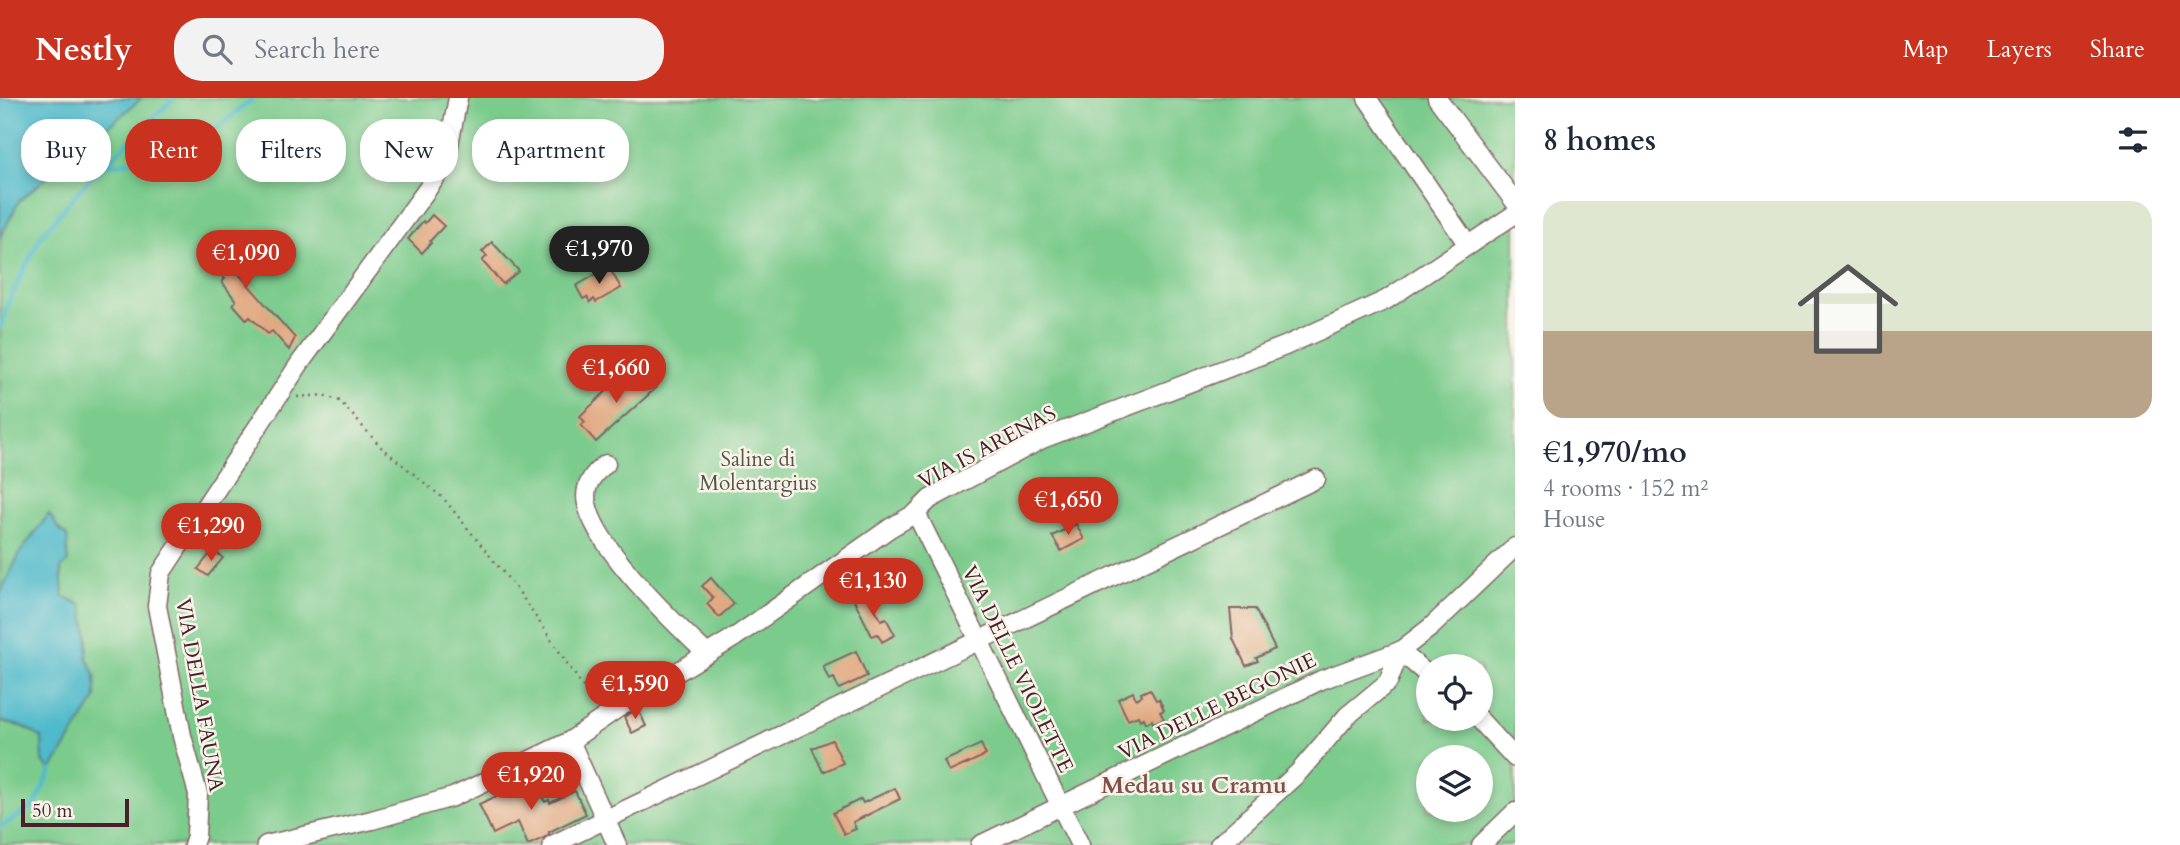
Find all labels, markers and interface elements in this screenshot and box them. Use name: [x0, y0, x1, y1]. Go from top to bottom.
search box: [174, 18, 664, 81]
text: Nestly: [35, 27, 132, 72]
icon: search: [198, 30, 236, 68]
text: Search here: [254, 32, 380, 67]
text: Map: [1903, 33, 1949, 66]
text: Layers: [1987, 33, 2052, 66]
text: Share: [2090, 33, 2145, 66]
chip: Buy: [21, 119, 111, 182]
chip: Rent: [125, 119, 222, 182]
chip: Filters: [236, 119, 346, 182]
chip: New: [360, 119, 458, 182]
chip: Apartment: [472, 119, 629, 182]
text: 8 homes: [1543, 120, 1656, 161]
icon: filters: [2114, 121, 2152, 159]
pin: €1,970: [542, 226, 656, 286]
pin: €1,090: [189, 230, 303, 290]
text: €1,970: [565, 233, 633, 264]
text: €1,090: [212, 237, 280, 268]
icon: home: [1785, 246, 1911, 372]
pin: €1,660: [559, 345, 673, 405]
text: €1,660: [582, 352, 650, 383]
street label: VIA IS ARENAS: [913, 399, 1061, 496]
text: €1,970/mo: [1543, 432, 1687, 473]
park label: Saline di Molentargius: [699, 445, 817, 498]
text: 4 rooms · 152 m²: [1543, 473, 1708, 504]
pin: €1,650: [1011, 478, 1125, 537]
text: €1,650: [1034, 484, 1102, 515]
pin: €1,290: [154, 504, 268, 563]
text: House: [1543, 504, 1605, 535]
text: €1,290: [177, 510, 245, 541]
pin: €1,130: [816, 559, 930, 618]
street label: VIA DELLE VIOLETTE: [955, 561, 1080, 778]
text: €1,130: [839, 565, 907, 596]
street label: VIA DELLA FAUNA: [168, 596, 231, 794]
street label: VIA DELLE BEGONIE: [1113, 646, 1321, 767]
map controls: [1416, 654, 1493, 822]
button: locate: [1416, 654, 1493, 731]
pin: €1,590: [578, 662, 692, 721]
text: €1,590: [601, 668, 669, 699]
button: layers: [1416, 745, 1493, 822]
pin: €1,920: [474, 752, 588, 812]
text: €1,920: [497, 759, 565, 790]
district label: Medau su Cramu: [1101, 769, 1287, 802]
scale bar: [21, 796, 130, 828]
text: 50 m: [32, 798, 73, 824]

